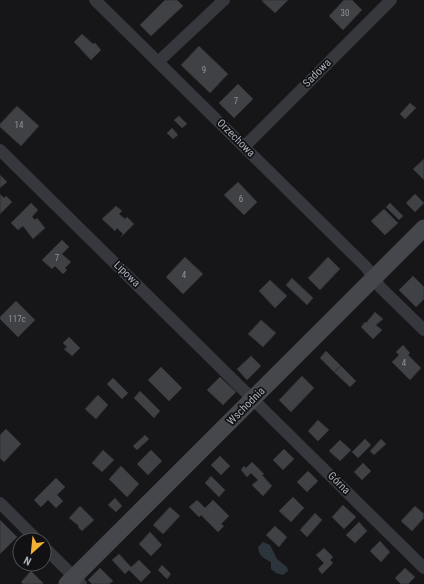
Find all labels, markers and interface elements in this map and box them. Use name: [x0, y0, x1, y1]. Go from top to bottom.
house number: 30: [341, 8, 349, 18]
street label: Sadowa: [300, 56, 334, 90]
house number: 9: [202, 65, 206, 75]
house number: 7: [234, 96, 239, 106]
street label: Orzechowa: [214, 116, 258, 160]
house number: 14: [15, 120, 24, 130]
house number: 6: [239, 194, 243, 204]
house number: 7: [55, 253, 60, 263]
street label: Lipowa: [111, 259, 143, 289]
house number: 4: [182, 270, 187, 280]
house number: 117c: [8, 314, 26, 324]
house number: 4: [402, 358, 407, 368]
street label: Wschodnia: [224, 384, 268, 428]
street label: Górna: [325, 469, 353, 497]
north arrow: [12, 532, 52, 572]
text: N: [22, 553, 34, 568]

